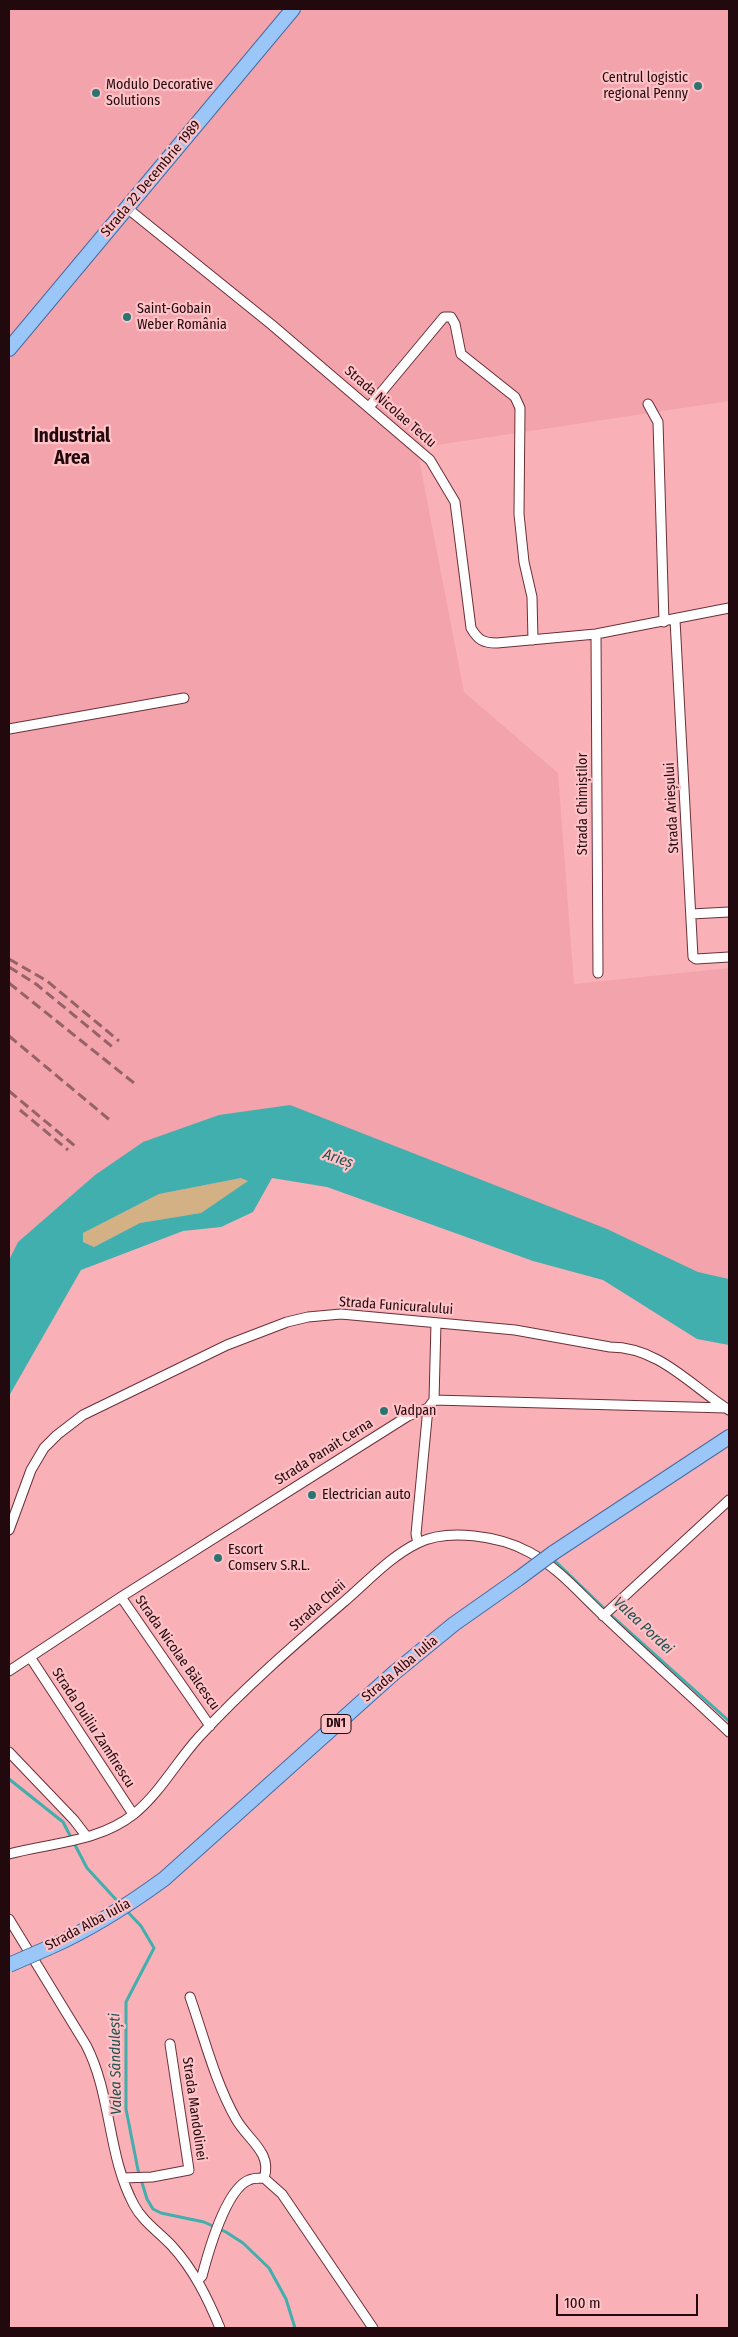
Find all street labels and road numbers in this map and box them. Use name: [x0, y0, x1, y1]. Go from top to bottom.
street label: Strada 22 Decembrie 1989: [97, 117, 205, 241]
street label: Strada Nicolae Teclu: [341, 363, 439, 451]
street label: Strada Chimiștilor: [575, 753, 591, 855]
street label: Strada Arieșului: [661, 762, 683, 854]
street label: Strada Funicuralului: [338, 1294, 454, 1318]
street label: Strada Panait Cerna: [272, 1415, 376, 1489]
street label: Strada Cheii: [287, 1577, 349, 1635]
street label: Strada Nicolae Bălcescu: [131, 1592, 223, 1714]
street label: Strada Alba Iulia: [359, 1632, 441, 1706]
street label: Strada Duiliu Zamfirescu: [48, 1665, 138, 1791]
road number: DN1: [321, 1715, 351, 1734]
street label: Strada Alba Iulia: [43, 1895, 133, 1955]
street label: Strada Mandolinei: [178, 2056, 210, 2162]

